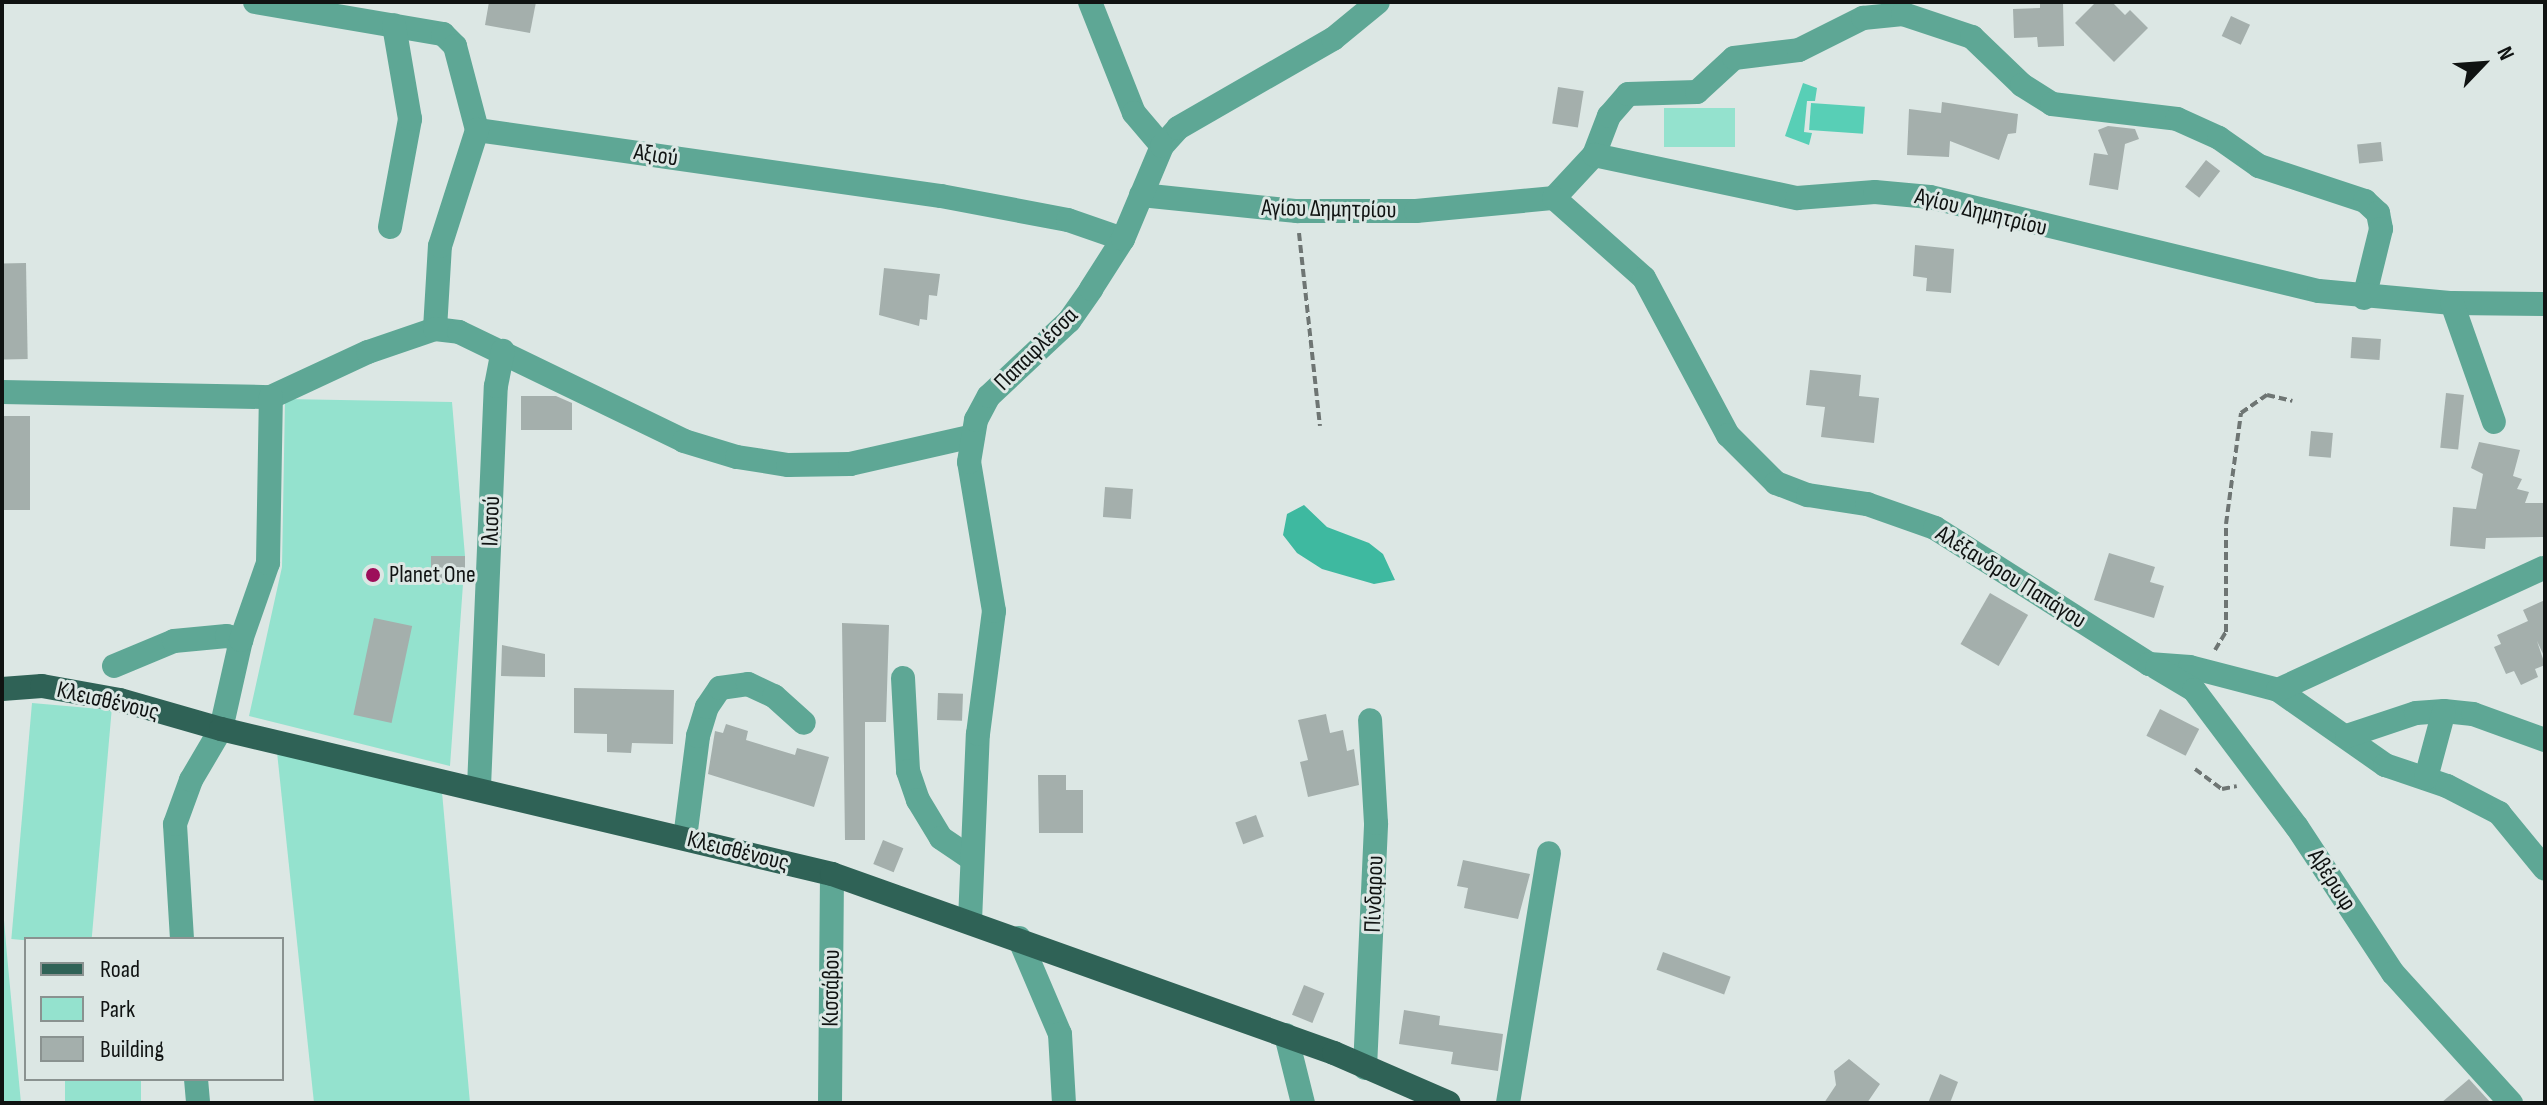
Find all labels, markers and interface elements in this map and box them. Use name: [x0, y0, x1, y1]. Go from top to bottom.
north arrow: [2443, 24, 2523, 104]
text: N: [2490, 43, 2520, 65]
street label: Αξιού: [632, 137, 680, 173]
street label: Αγίου Δημητρίου: [1912, 182, 2050, 242]
street label: Αγίου Δημητρίου: [1261, 193, 1397, 225]
street label: Παπαφλέσσα: [988, 301, 1084, 397]
street label: Ιλισού: [476, 495, 506, 547]
street label: Αλέξανδρου Παπάγου: [1930, 519, 2092, 635]
place label: Planet One: [389, 561, 476, 589]
marker: Planet One: [364, 566, 382, 584]
street label: Κλεισθένους: [54, 675, 162, 727]
street label: Κλεισθένους: [684, 824, 792, 878]
street label: Αβέρωφ: [2301, 844, 2363, 916]
street label: Πίνδαρου: [1358, 855, 1390, 933]
legend: [24, 937, 284, 1081]
street label: Κισσάβου: [816, 949, 846, 1027]
text: Road: [100, 955, 140, 984]
text: Park: [100, 995, 135, 1024]
text: Building: [100, 1035, 164, 1064]

